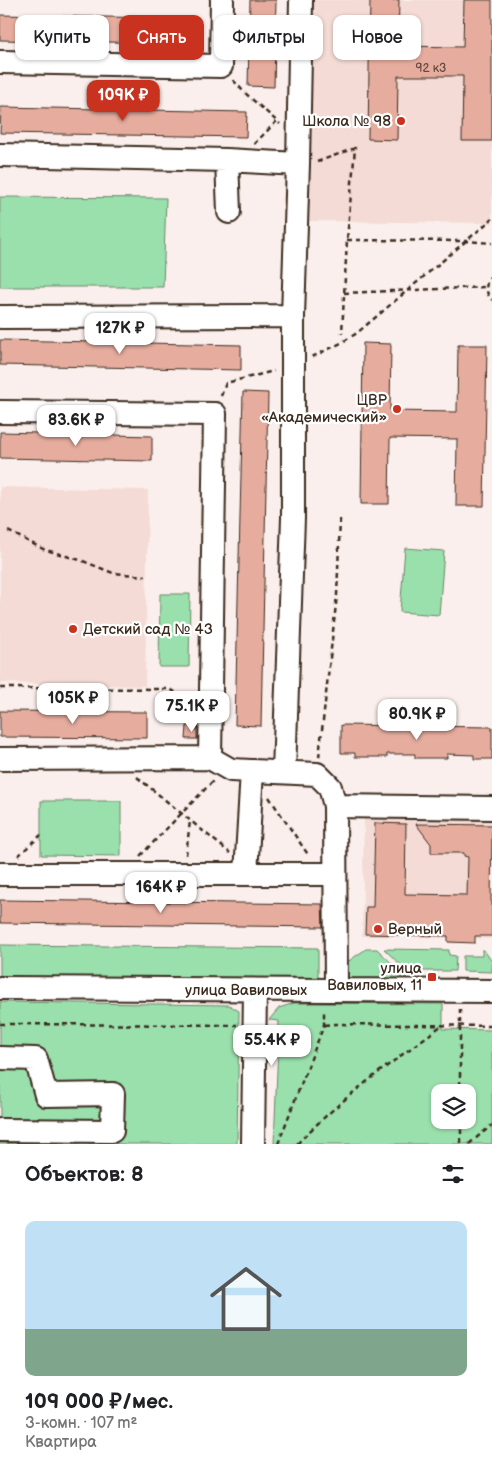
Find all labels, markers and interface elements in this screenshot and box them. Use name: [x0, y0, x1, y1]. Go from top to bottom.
chip: Купить: [15, 15, 109, 60]
chip: Снять: [119, 15, 204, 60]
chip: Фильтры: [214, 15, 323, 60]
chip: Новое: [333, 15, 421, 60]
house number: 92 к3: [415, 61, 447, 76]
pin: 109K ₽: [82, 80, 164, 122]
text: 109K ₽: [98, 86, 148, 105]
place label: Школа № 98: [302, 112, 391, 131]
marker: Школа № 98: [395, 115, 407, 127]
pin: 127K ₽: [79, 312, 161, 355]
text: 127K ₽: [95, 319, 145, 338]
place label: ЦВР «Академический»: [261, 391, 388, 427]
marker: ЦВР «Академический»: [391, 403, 403, 415]
pin: 83.6K ₽: [30, 404, 122, 447]
text: 83.6K ₽: [48, 411, 104, 430]
place label: Детский сад № 43: [83, 620, 213, 639]
marker: Детский сад № 43: [67, 623, 79, 635]
pin: 105K ₽: [32, 682, 114, 725]
text: 105K ₽: [48, 689, 98, 708]
pin: 75.1K ₽: [146, 690, 238, 733]
text: 75.1K ₽: [166, 697, 218, 716]
pin: 80.9K ₽: [371, 698, 463, 741]
text: 80.9K ₽: [389, 705, 446, 724]
pin: 164K ₽: [120, 872, 202, 914]
text: 164K ₽: [136, 878, 186, 897]
place label: Верный: [388, 920, 442, 939]
marker: Верный: [372, 923, 384, 935]
place label: улица Вавиловых, 11: [327, 959, 422, 995]
marker: улица Вавиловых, 11: [426, 971, 438, 983]
street label: улица Вавиловых: [185, 981, 307, 1000]
pin: 55.4K ₽: [226, 1024, 318, 1067]
text: 55.4K ₽: [244, 1031, 300, 1050]
map controls: [431, 1084, 476, 1129]
button: layers: [431, 1084, 476, 1129]
icon: filters: [439, 1160, 467, 1188]
text: Объектов: 8: [25, 1162, 144, 1187]
icon: home: [201, 1254, 291, 1344]
text: 109 000 ₽/мес.: [25, 1389, 173, 1414]
text: 3-комн. · 107 m²: [25, 1414, 137, 1433]
text: Квартира: [25, 1433, 97, 1452]

